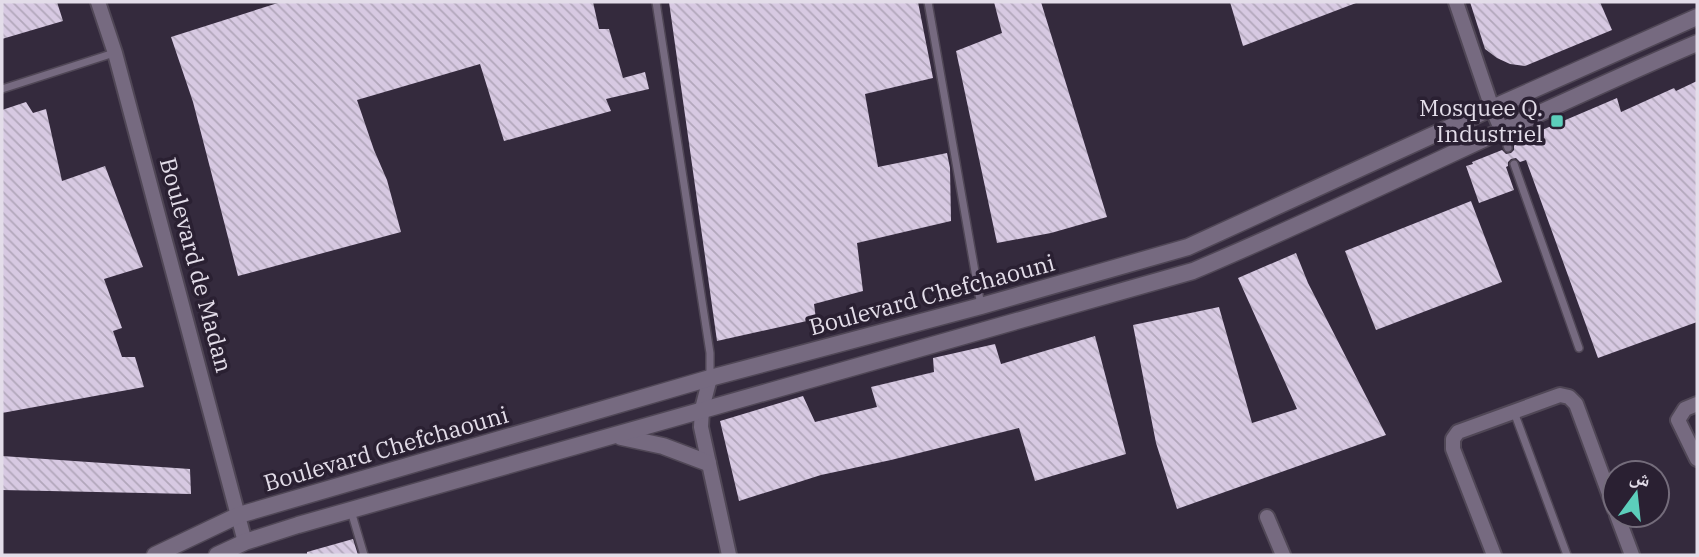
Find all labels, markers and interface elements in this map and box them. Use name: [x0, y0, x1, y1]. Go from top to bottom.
place label: Mosquee Q. Industriel: [1419, 92, 1543, 148]
marker: Mosquee Q. Industriel: [1549, 113, 1565, 129]
street label: Boulevard de Madan: [154, 154, 240, 376]
street label: Boulevard Chefchaouni: [806, 247, 1058, 341]
street label: Boulevard Chefchaouni: [260, 399, 512, 497]
north arrow: [1601, 459, 1671, 529]
text: ش: [1628, 463, 1653, 492]

